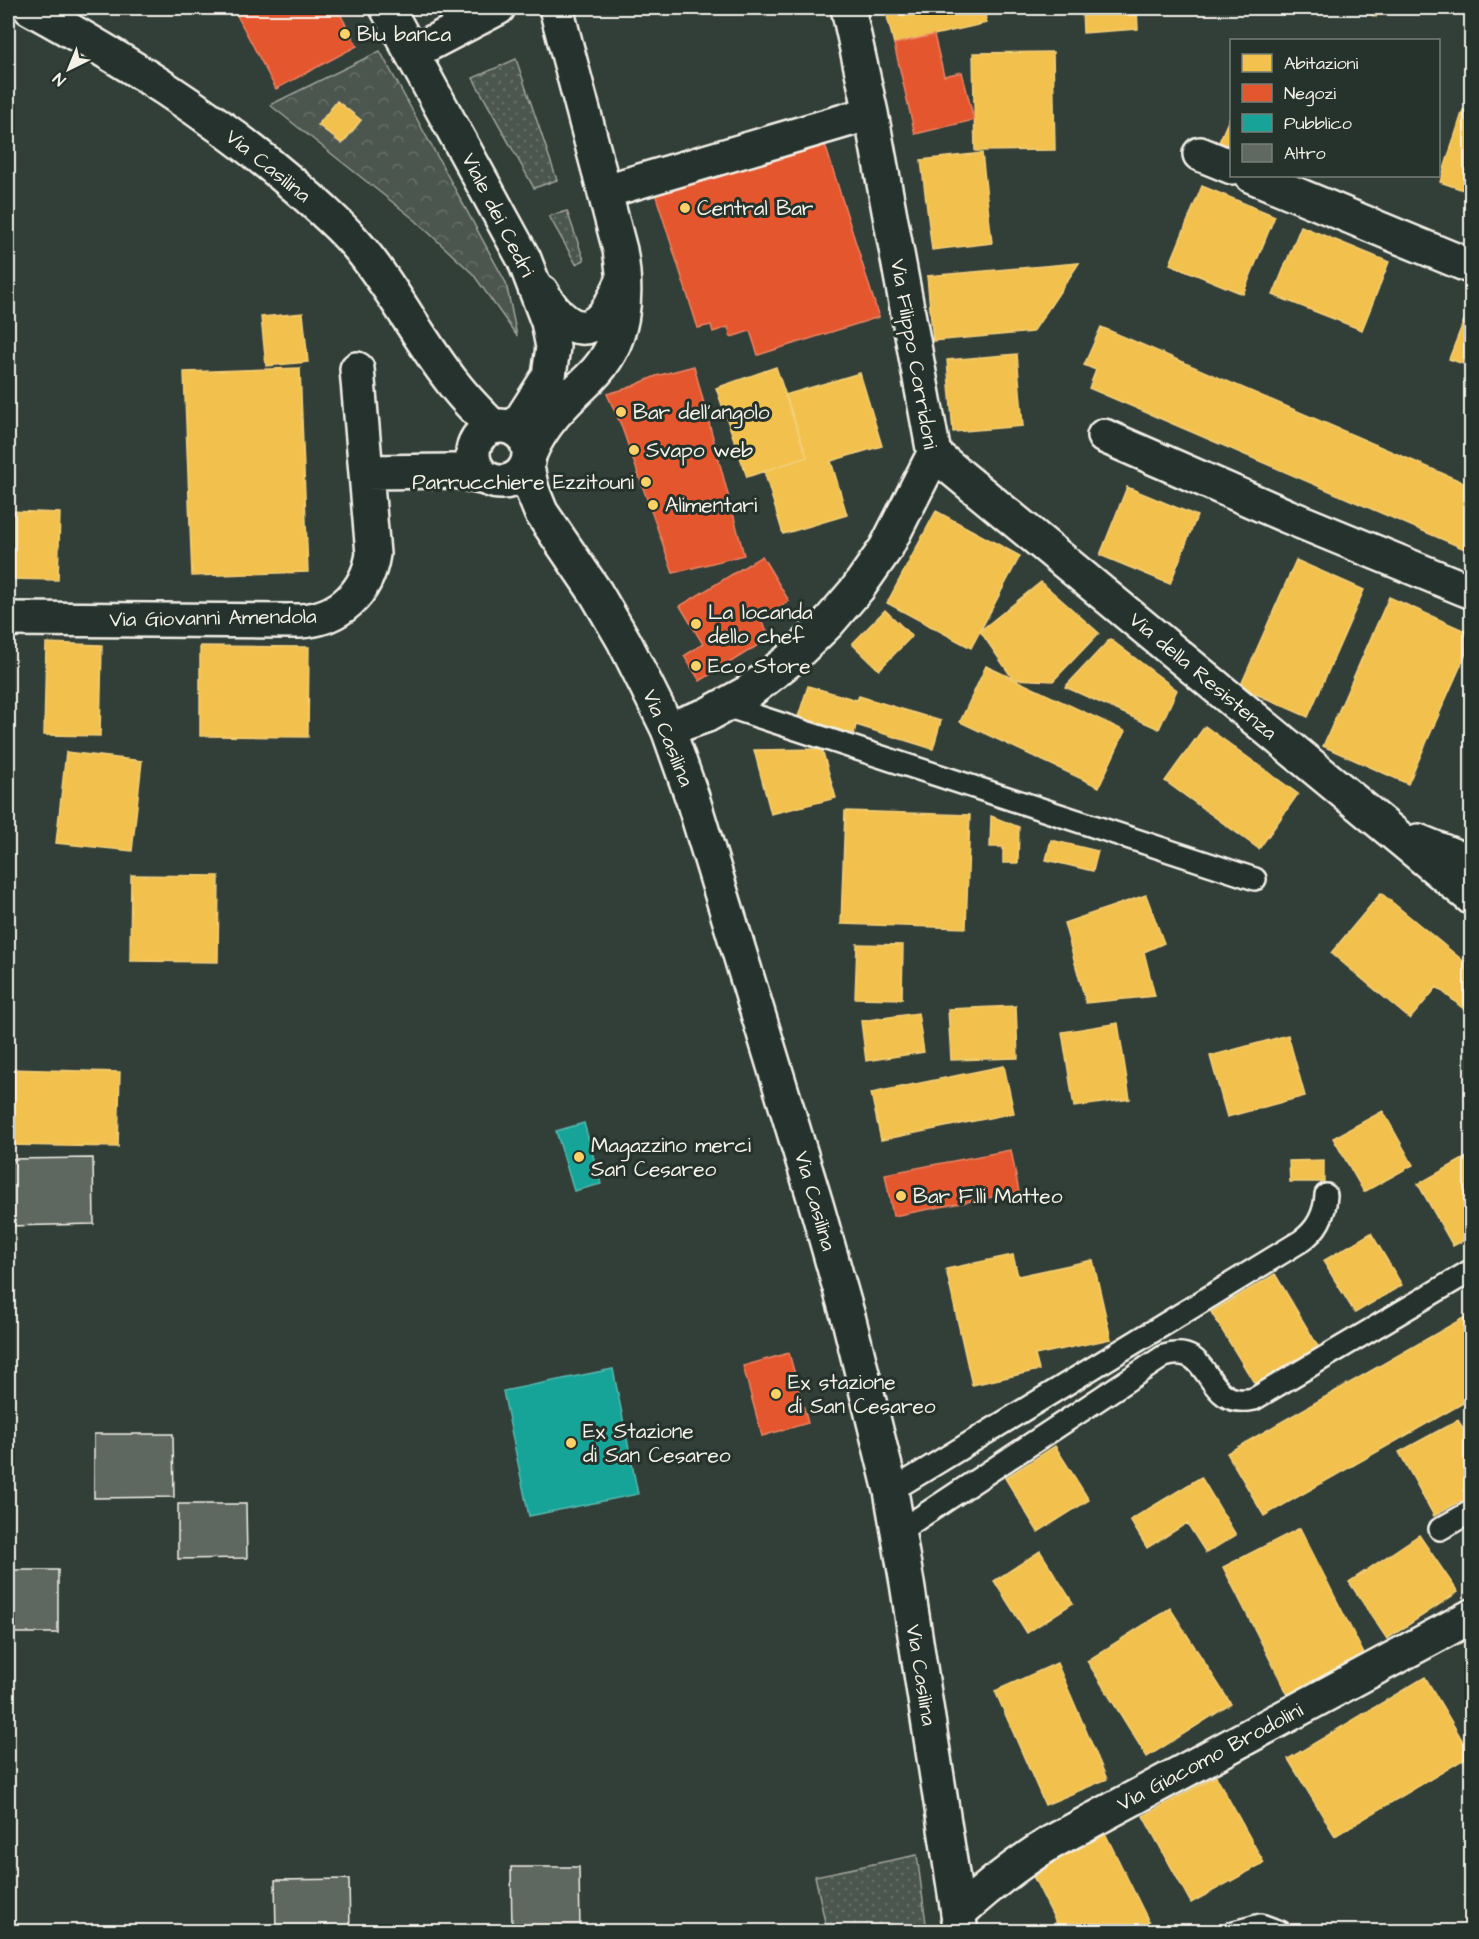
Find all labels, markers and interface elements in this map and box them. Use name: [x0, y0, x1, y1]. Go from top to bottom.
place label: Blu banca: [357, 20, 452, 49]
marker: Blu banca: [338, 27, 352, 41]
north arrow: [39, 39, 99, 99]
legend: [1230, 39, 1440, 177]
text: Abitazioni: [1284, 51, 1359, 76]
text: N: [48, 68, 71, 91]
text: Negozi: [1284, 81, 1336, 107]
text: Pubblico: [1284, 111, 1352, 136]
street label: Via Casilina: [219, 123, 317, 210]
text: Altro: [1284, 141, 1326, 166]
street label: Viale dei Cedri: [454, 148, 542, 282]
place label: Central Bar: [697, 194, 814, 223]
marker: Central Bar: [678, 201, 692, 215]
street label: Via Filippo Corridoni: [882, 257, 945, 451]
place label: Bar dell'angolo: [633, 398, 770, 429]
marker: Bar dell'angolo: [614, 405, 628, 419]
place label: Svapo web: [646, 436, 753, 466]
marker: Svapo web: [627, 443, 641, 457]
place label: Parrucchiere Ezzitouni: [412, 468, 634, 497]
marker: Parrucchiere Ezzitouni: [639, 475, 653, 489]
place label: Alimentari: [665, 491, 757, 520]
marker: Alimentari: [646, 498, 660, 512]
place label: La locanda dello chef: [708, 598, 813, 651]
street label: Via Giovanni Amendola: [109, 602, 317, 634]
street label: Via della Resistenza: [1123, 605, 1284, 747]
marker: La locanda dello chef: [689, 617, 703, 631]
place label: Eco Store: [708, 652, 811, 681]
marker: Eco Store: [689, 659, 703, 673]
street label: Via Casilina: [635, 685, 701, 791]
place label: Magazzino merci San Cesareo: [591, 1131, 751, 1184]
street label: Via Casilina: [787, 1148, 843, 1255]
marker: Magazzino merci San Cesareo: [572, 1150, 586, 1164]
place label: Bar F.lli Matteo: [913, 1182, 1063, 1211]
marker: Bar F.lli Matteo: [894, 1189, 908, 1203]
place label: Ex stazione di San Cesareo: [788, 1368, 936, 1421]
marker: Ex stazione di San Cesareo: [769, 1387, 783, 1401]
place label: Ex Stazione di San Cesareo: [583, 1417, 731, 1470]
marker: Ex Stazione di San Cesareo: [564, 1436, 578, 1450]
street label: Via Casilina: [899, 1622, 943, 1728]
street label: Via Giacomo Brodolini: [1112, 1696, 1308, 1818]

